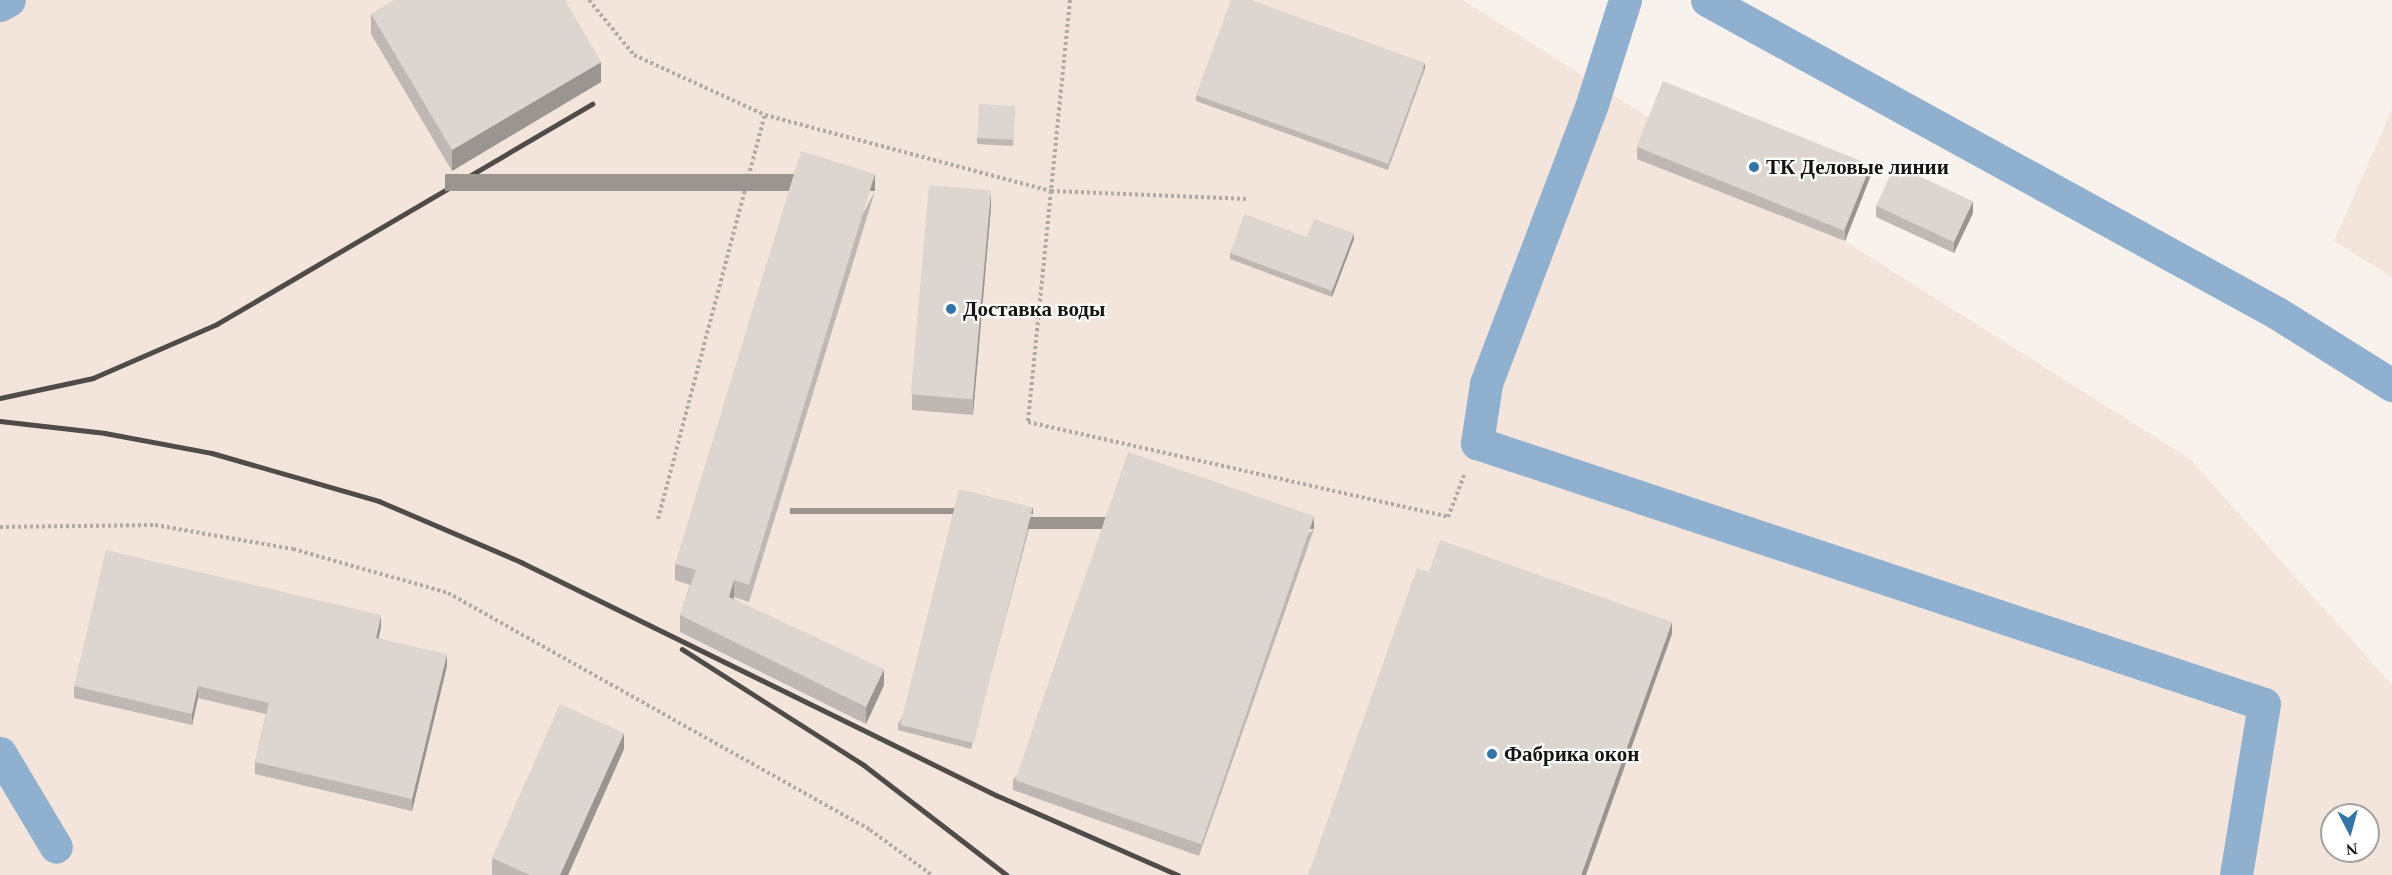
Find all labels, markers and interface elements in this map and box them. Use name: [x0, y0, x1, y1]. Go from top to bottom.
place label: ТК Деловые линии: [1766, 154, 1949, 180]
marker: ТК Деловые линии: [1747, 160, 1761, 174]
place label: Доставка воды: [963, 296, 1105, 322]
marker: Доставка воды: [944, 302, 958, 316]
place label: Фабрика окон: [1504, 741, 1639, 767]
marker: Фабрика окон: [1485, 747, 1499, 761]
north arrow: [2320, 803, 2380, 863]
text: N: [2345, 840, 2358, 858]

